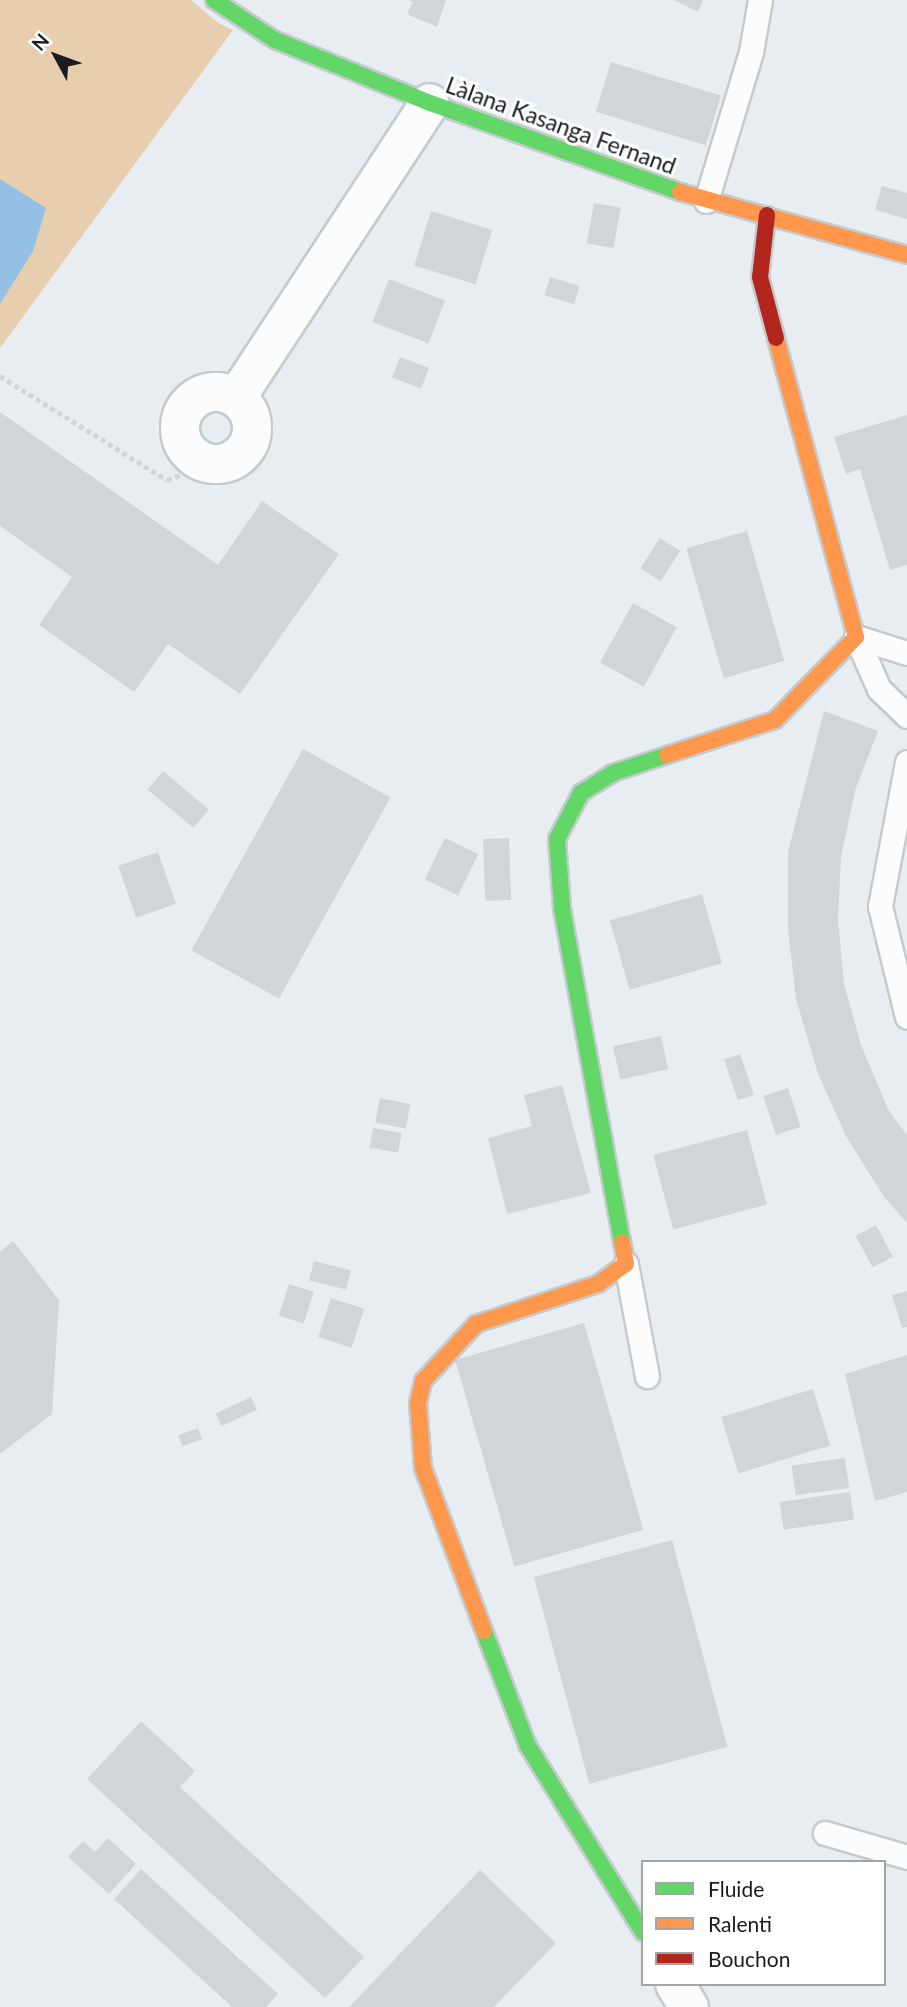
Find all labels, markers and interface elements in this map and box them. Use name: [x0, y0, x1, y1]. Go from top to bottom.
north arrow: [21, 21, 91, 91]
text: N: [26, 29, 53, 55]
street label: Làlana Kasanga Fernand: [442, 71, 680, 179]
legend: [641, 1860, 886, 1986]
text: Fluide: [708, 1876, 764, 1901]
text: Ralenti: [708, 1911, 772, 1936]
text: Bouchon: [708, 1946, 790, 1971]

